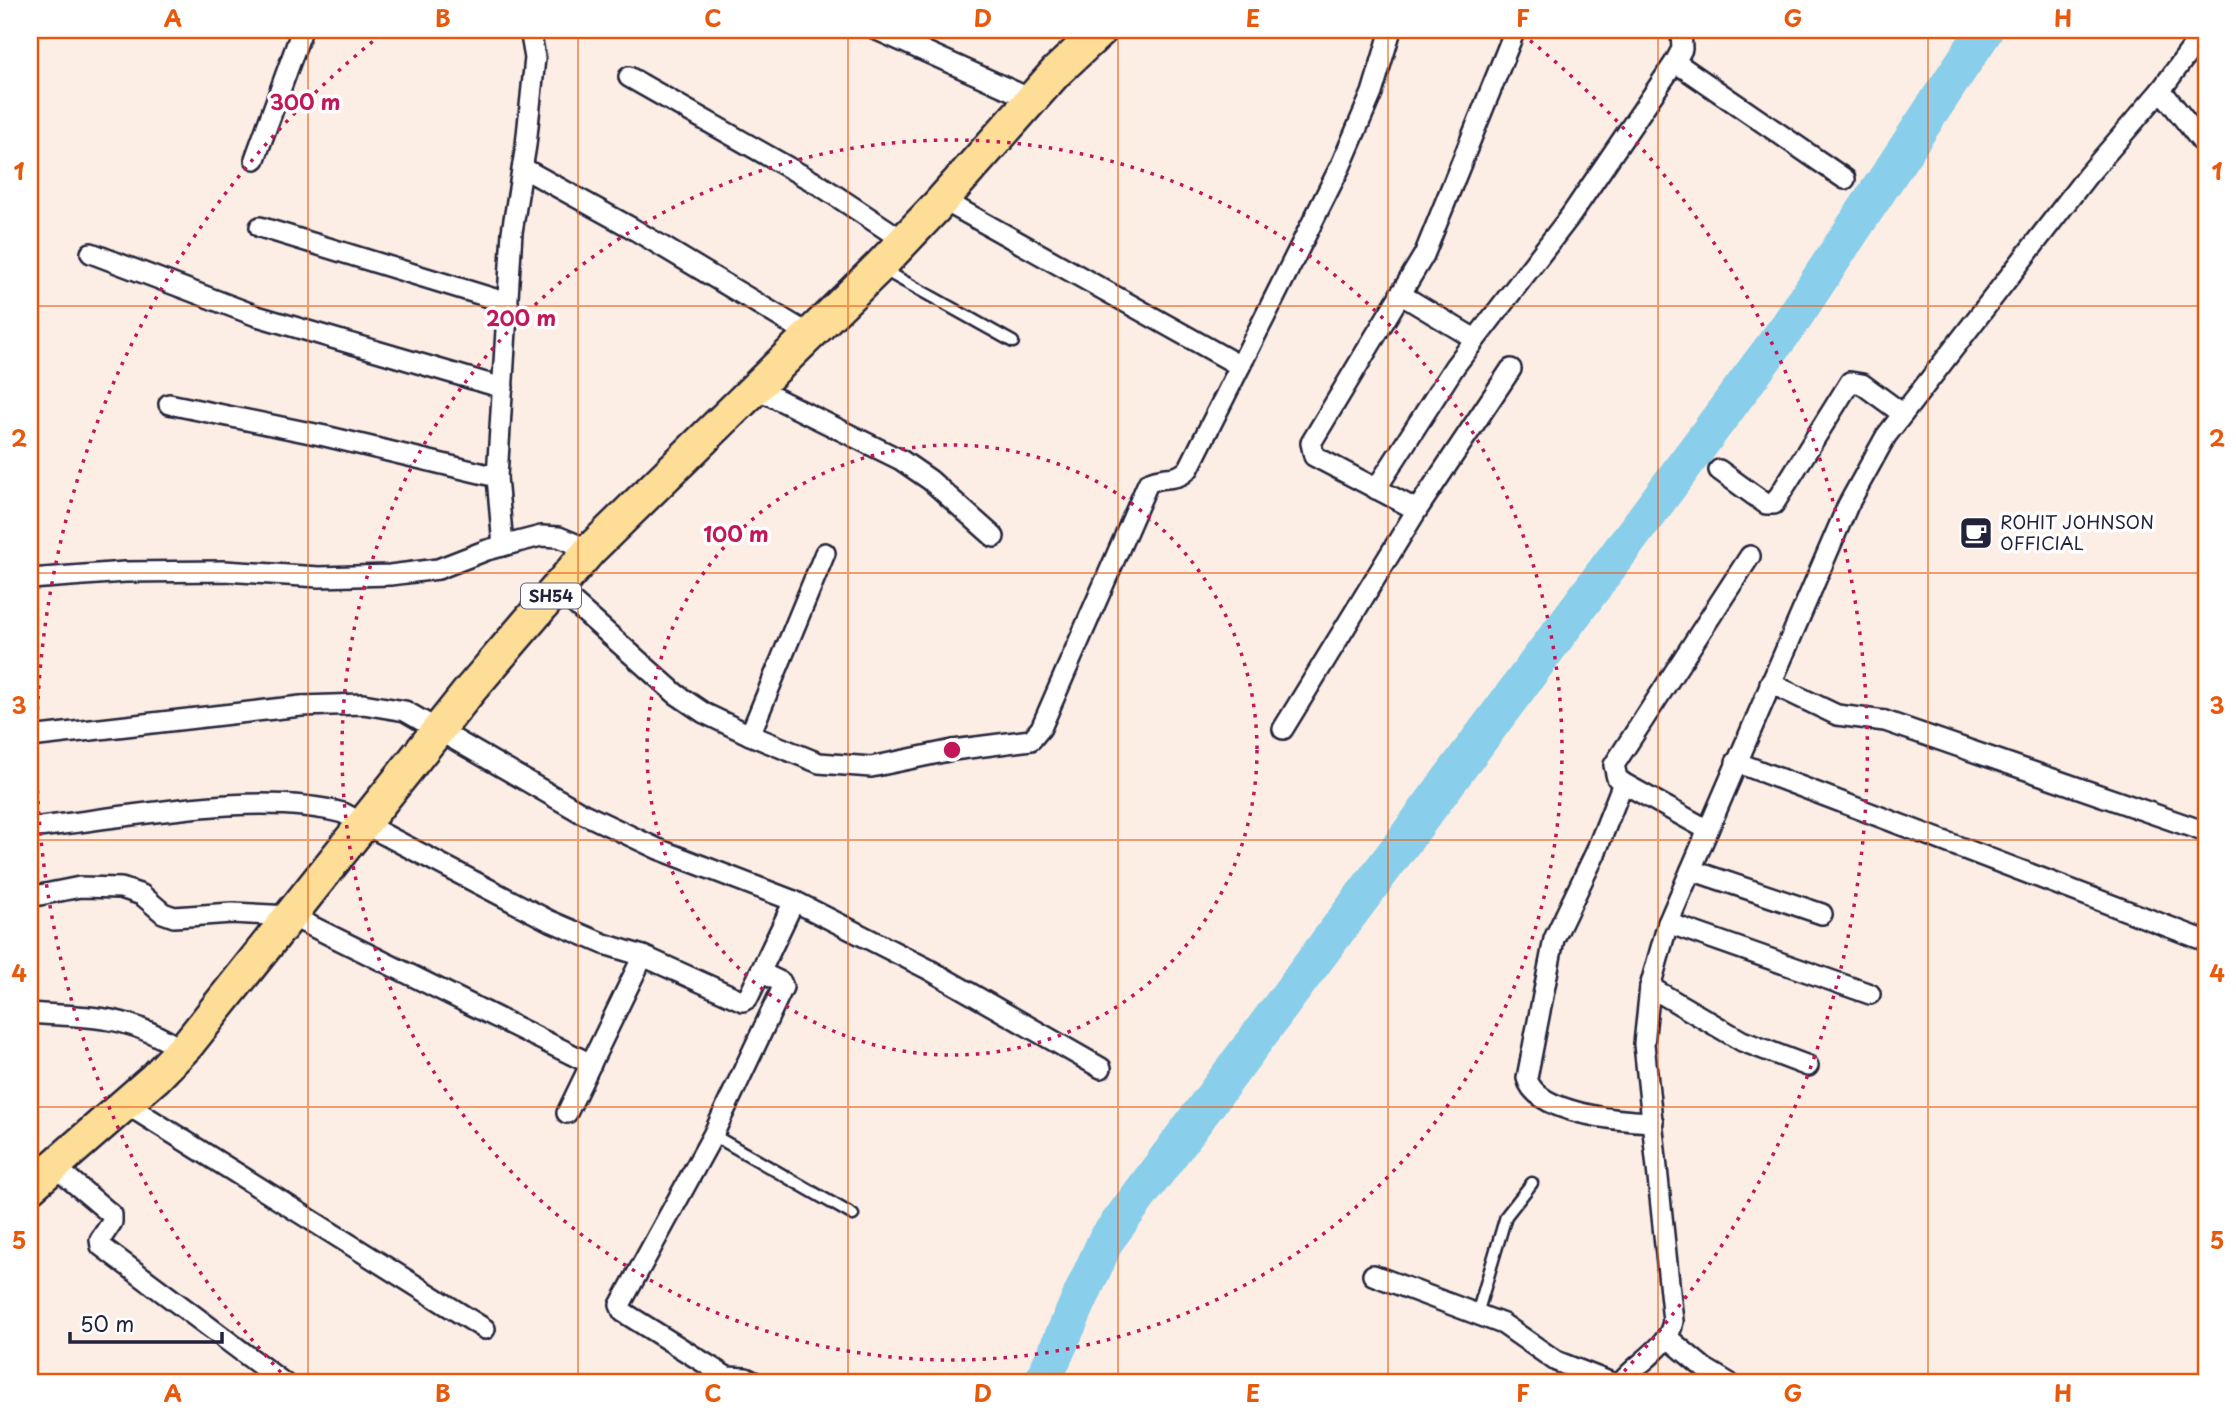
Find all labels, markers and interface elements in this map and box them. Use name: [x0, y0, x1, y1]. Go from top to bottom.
text: A: [164, 0, 182, 35]
text: B: [435, 0, 451, 35]
text: C: [704, 0, 722, 35]
text: D: [974, 0, 992, 35]
text: E: [1246, 0, 1260, 35]
text: F: [1516, 0, 1530, 35]
text: G: [1784, 0, 1802, 35]
text: H: [2054, 0, 2072, 35]
text: 300 m: [270, 85, 340, 117]
text: 1: [14, 153, 25, 188]
text: 1: [2212, 153, 2223, 188]
text: 200 m: [486, 301, 556, 333]
text: 2: [11, 420, 27, 455]
text: 2: [2209, 420, 2225, 455]
place label: ROHIT JOHNSON OFFICIAL: [2000, 508, 2154, 556]
cafe icon: ROHIT JOHNSON OFFICIAL: [1957, 514, 1995, 552]
text: 100 m: [703, 517, 769, 549]
road number: SH54: [521, 583, 581, 608]
text: 3: [11, 687, 27, 722]
text: 3: [2209, 687, 2225, 722]
centre of rings: [940, 738, 964, 762]
text: 4: [11, 955, 27, 990]
text: 4: [2209, 955, 2225, 990]
text: 5: [12, 1222, 26, 1257]
text: 5: [2210, 1222, 2224, 1257]
scale bar: [70, 1301, 222, 1345]
text: 50 m: [80, 1307, 134, 1339]
text: A: [164, 1375, 182, 1410]
text: B: [435, 1375, 451, 1410]
text: C: [704, 1375, 722, 1410]
text: D: [974, 1375, 992, 1410]
text: E: [1246, 1375, 1260, 1410]
text: F: [1516, 1375, 1530, 1410]
text: G: [1784, 1375, 1802, 1410]
text: H: [2054, 1375, 2072, 1410]

